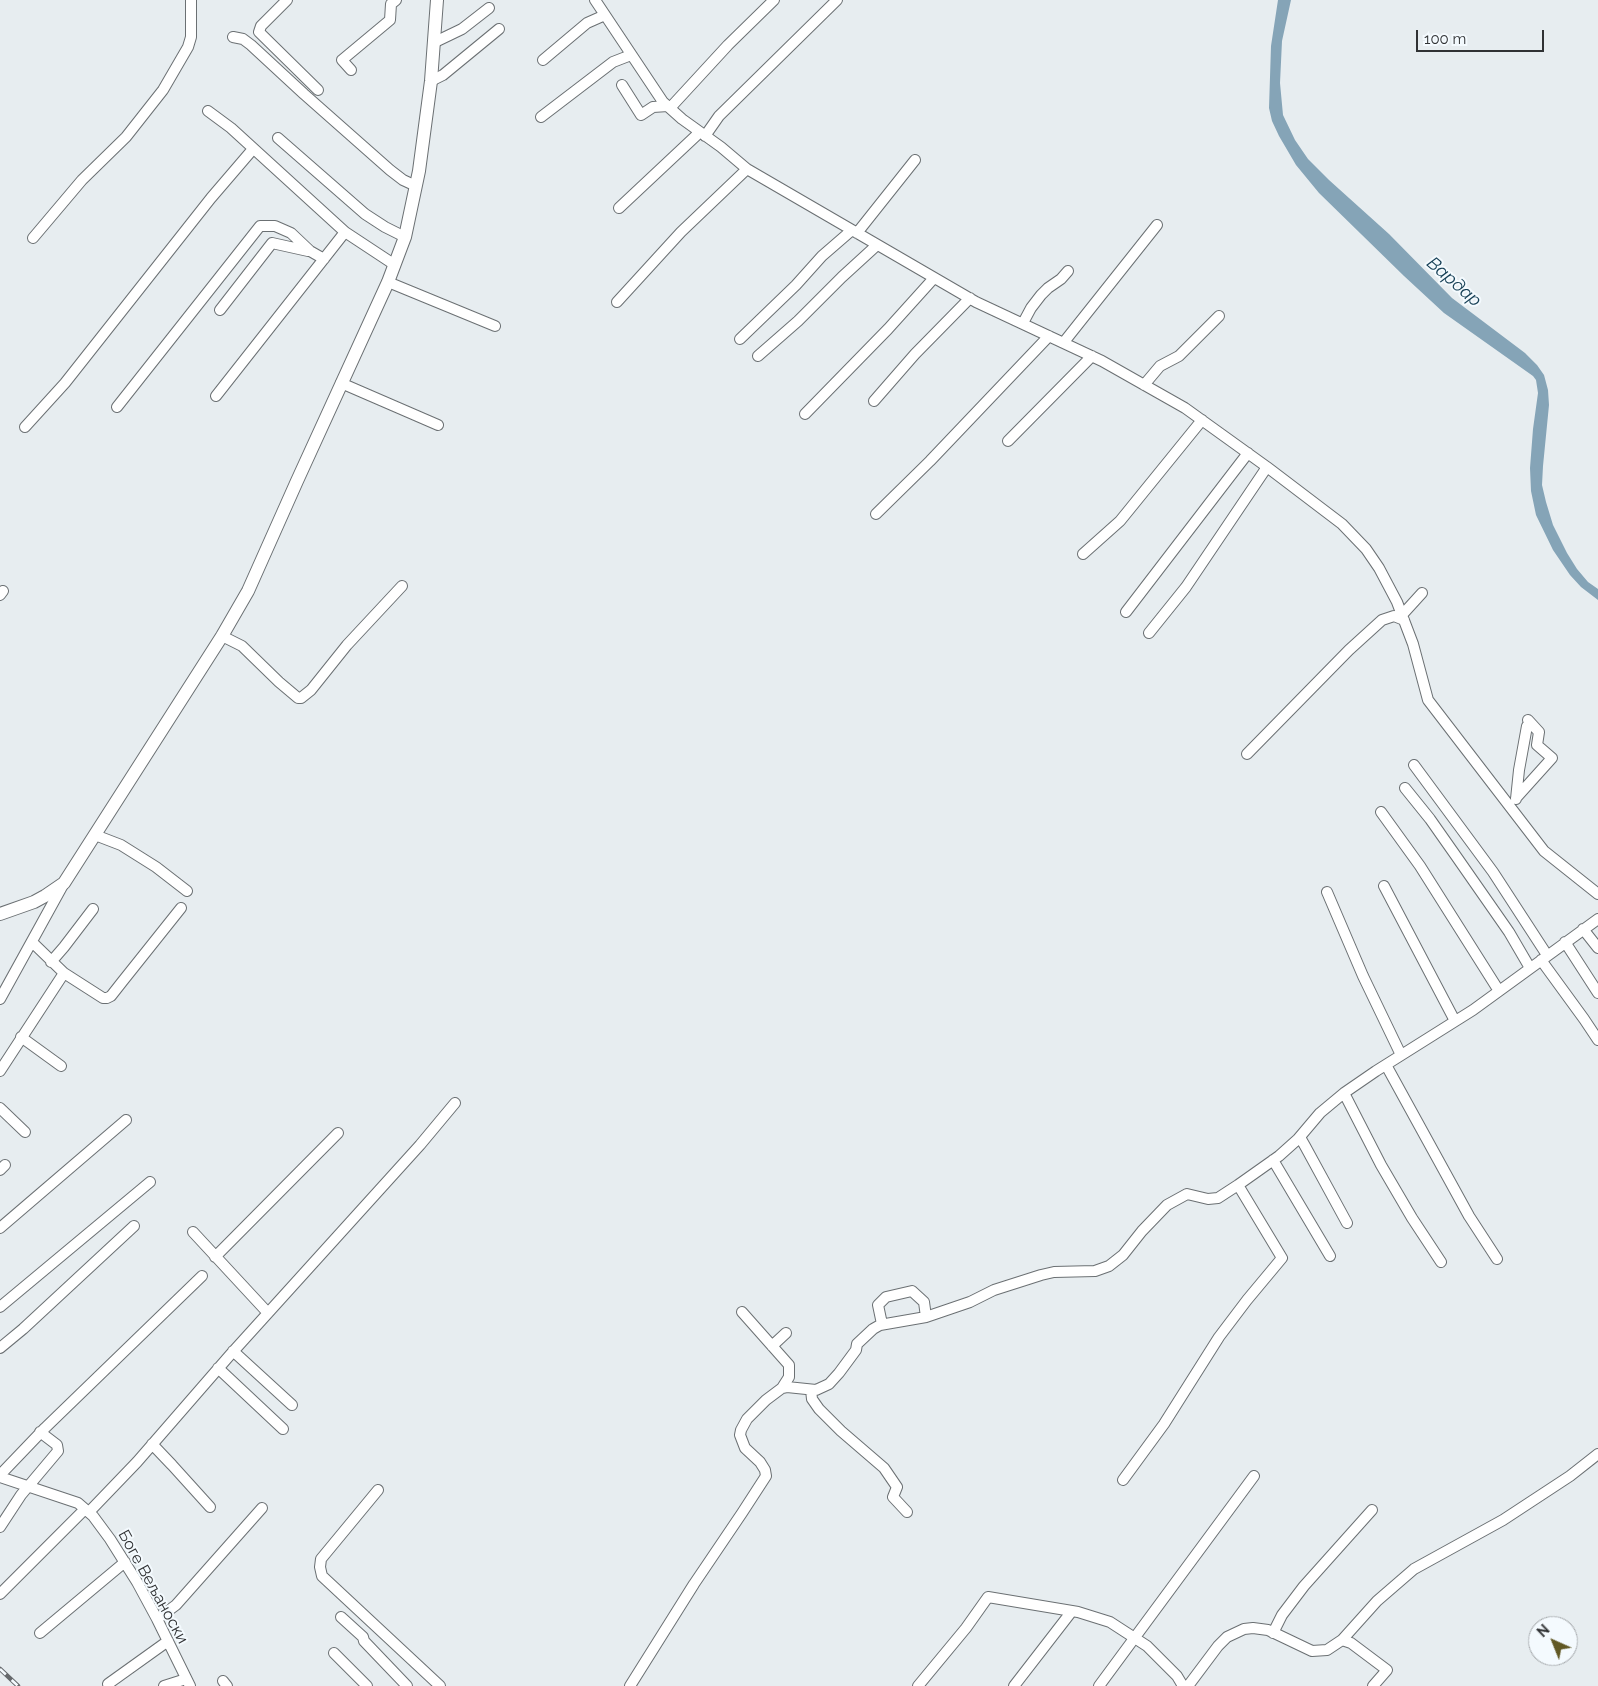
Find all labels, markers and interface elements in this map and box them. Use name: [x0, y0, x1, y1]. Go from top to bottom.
scale bar: [1418, 20, 1546, 52]
text: 100 m: [1424, 30, 1466, 48]
water label: Вардар: [1422, 252, 1486, 312]
street label: Боге Вељаноски: [114, 1527, 192, 1647]
north arrow: [1528, 1616, 1578, 1666]
text: N: [1534, 1621, 1553, 1640]

